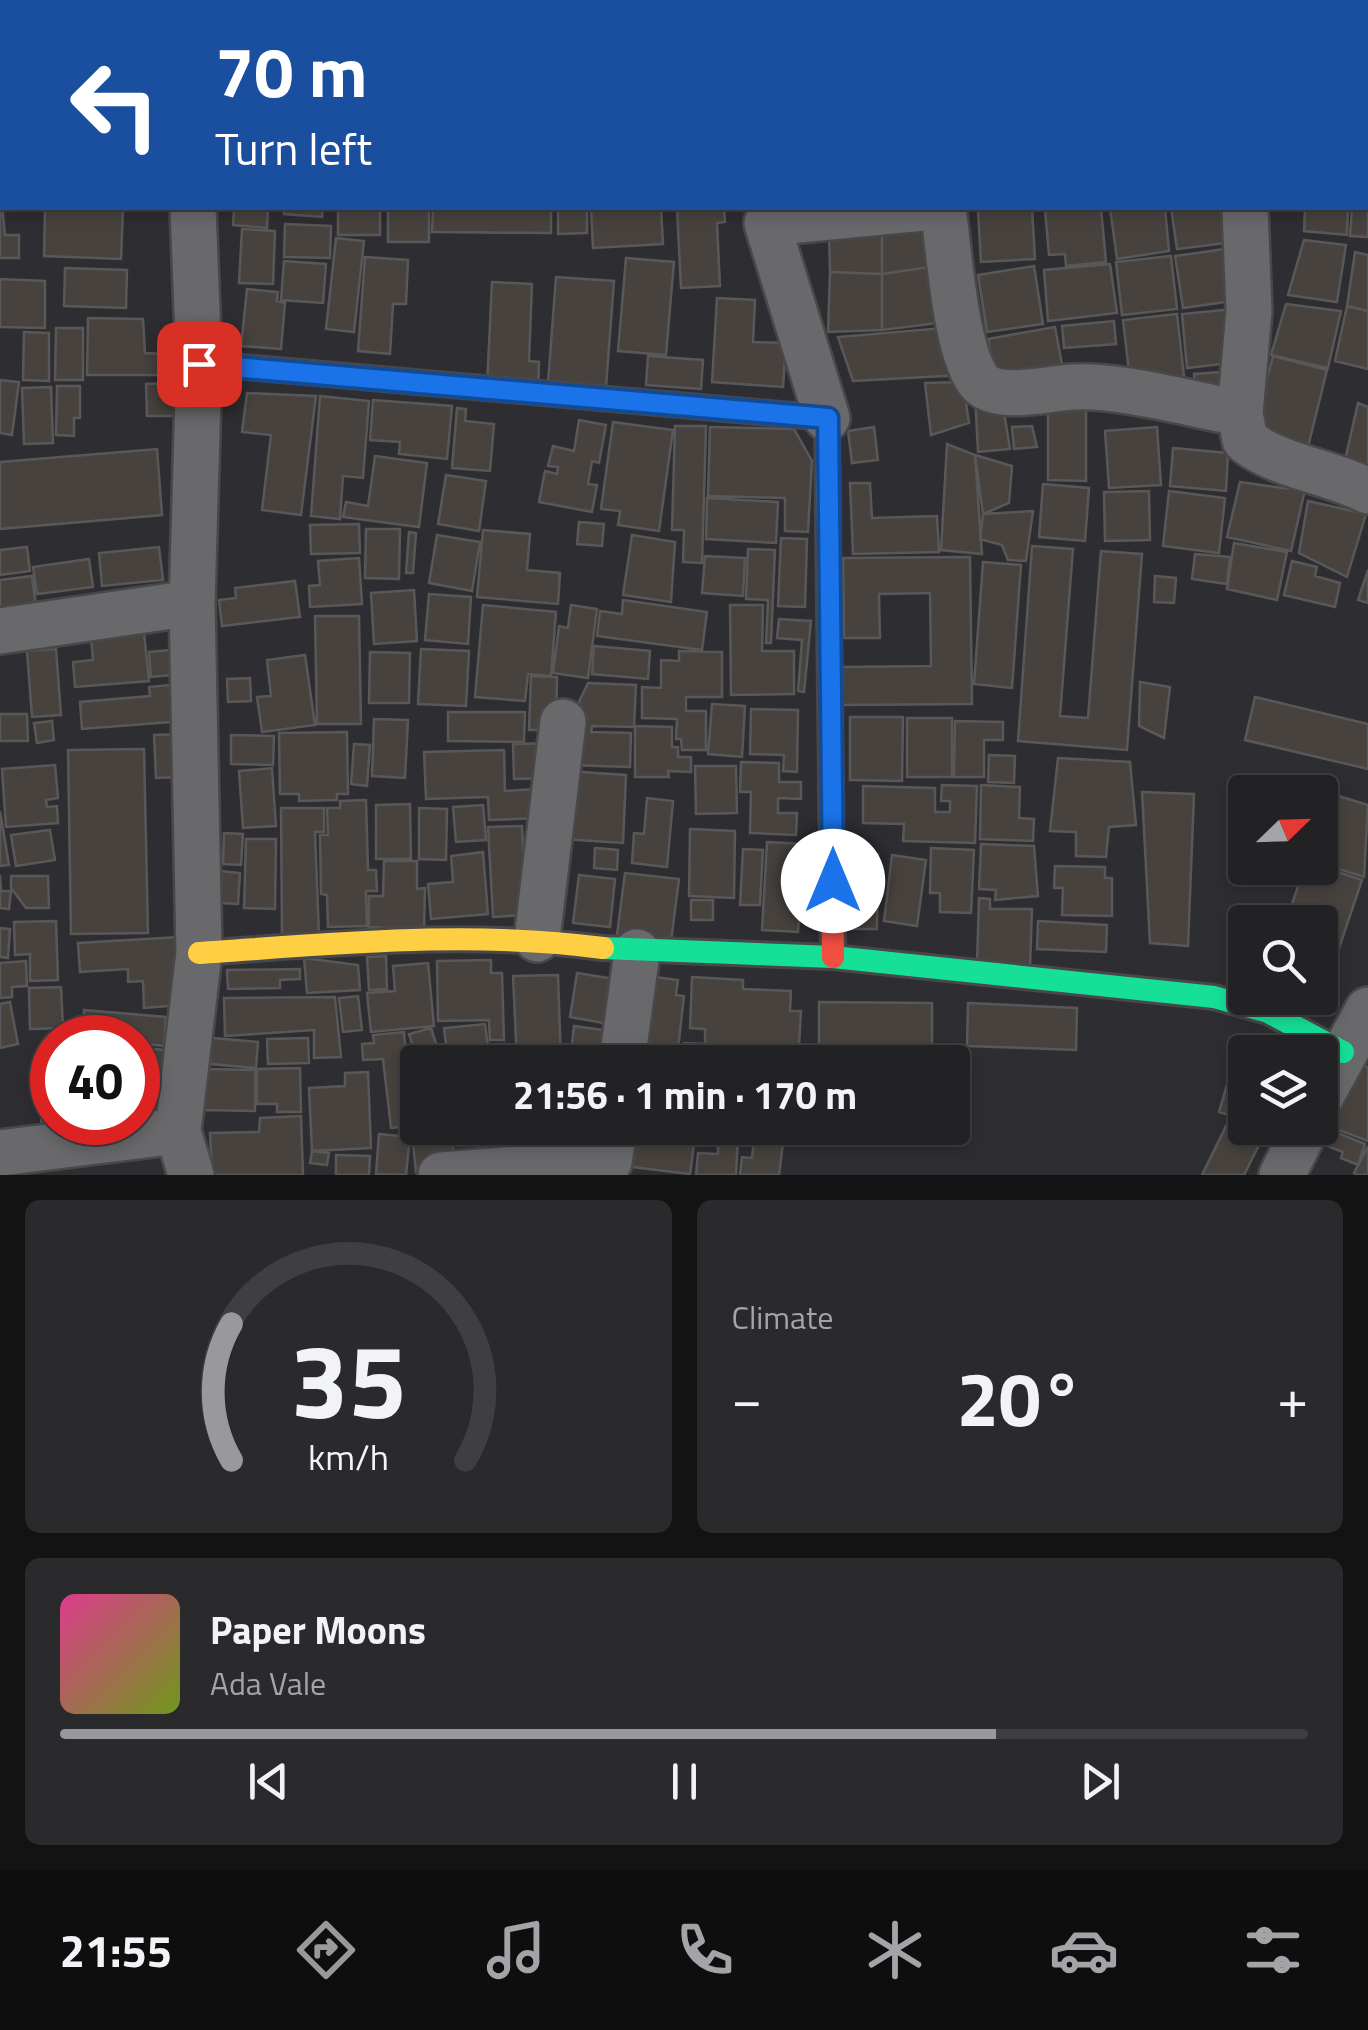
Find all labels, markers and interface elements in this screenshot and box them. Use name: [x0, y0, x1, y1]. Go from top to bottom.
text: 70 m: [215, 18, 368, 124]
icon: left: [50, 40, 180, 170]
text: Turn left: [215, 114, 372, 182]
pin: [157, 322, 242, 407]
icon: arrive: [172, 337, 227, 392]
north arrow: [1228, 775, 1338, 885]
map controls: [1228, 775, 1338, 1145]
position arrow: [781, 829, 885, 933]
button: search: [1228, 905, 1338, 1015]
speed limit sign: 40: [30, 1015, 160, 1145]
button: layers: [1228, 1035, 1338, 1145]
text: 21:56 · 1 min · 170 m: [513, 1066, 857, 1124]
text: Climate: [732, 1293, 833, 1341]
text: 35: [290, 1300, 406, 1458]
text: 20°: [957, 1341, 1083, 1455]
text: −: [732, 1356, 762, 1439]
text: +: [1277, 1356, 1308, 1439]
text: km/h: [308, 1429, 389, 1484]
text: Paper Moons: [210, 1601, 426, 1659]
text: Ada Vale: [210, 1659, 326, 1707]
icon: previous: [241, 1754, 296, 1809]
icon: pause: [657, 1754, 712, 1809]
icon: next: [1073, 1754, 1128, 1809]
icon: directions: [291, 1915, 361, 1985]
icon: music: [481, 1915, 551, 1985]
icon: phone: [670, 1915, 740, 1985]
icon: climate: [860, 1915, 930, 1985]
icon: car: [1049, 1915, 1119, 1985]
icon: filters: [1238, 1915, 1308, 1985]
text: 21:55: [60, 1916, 172, 1984]

